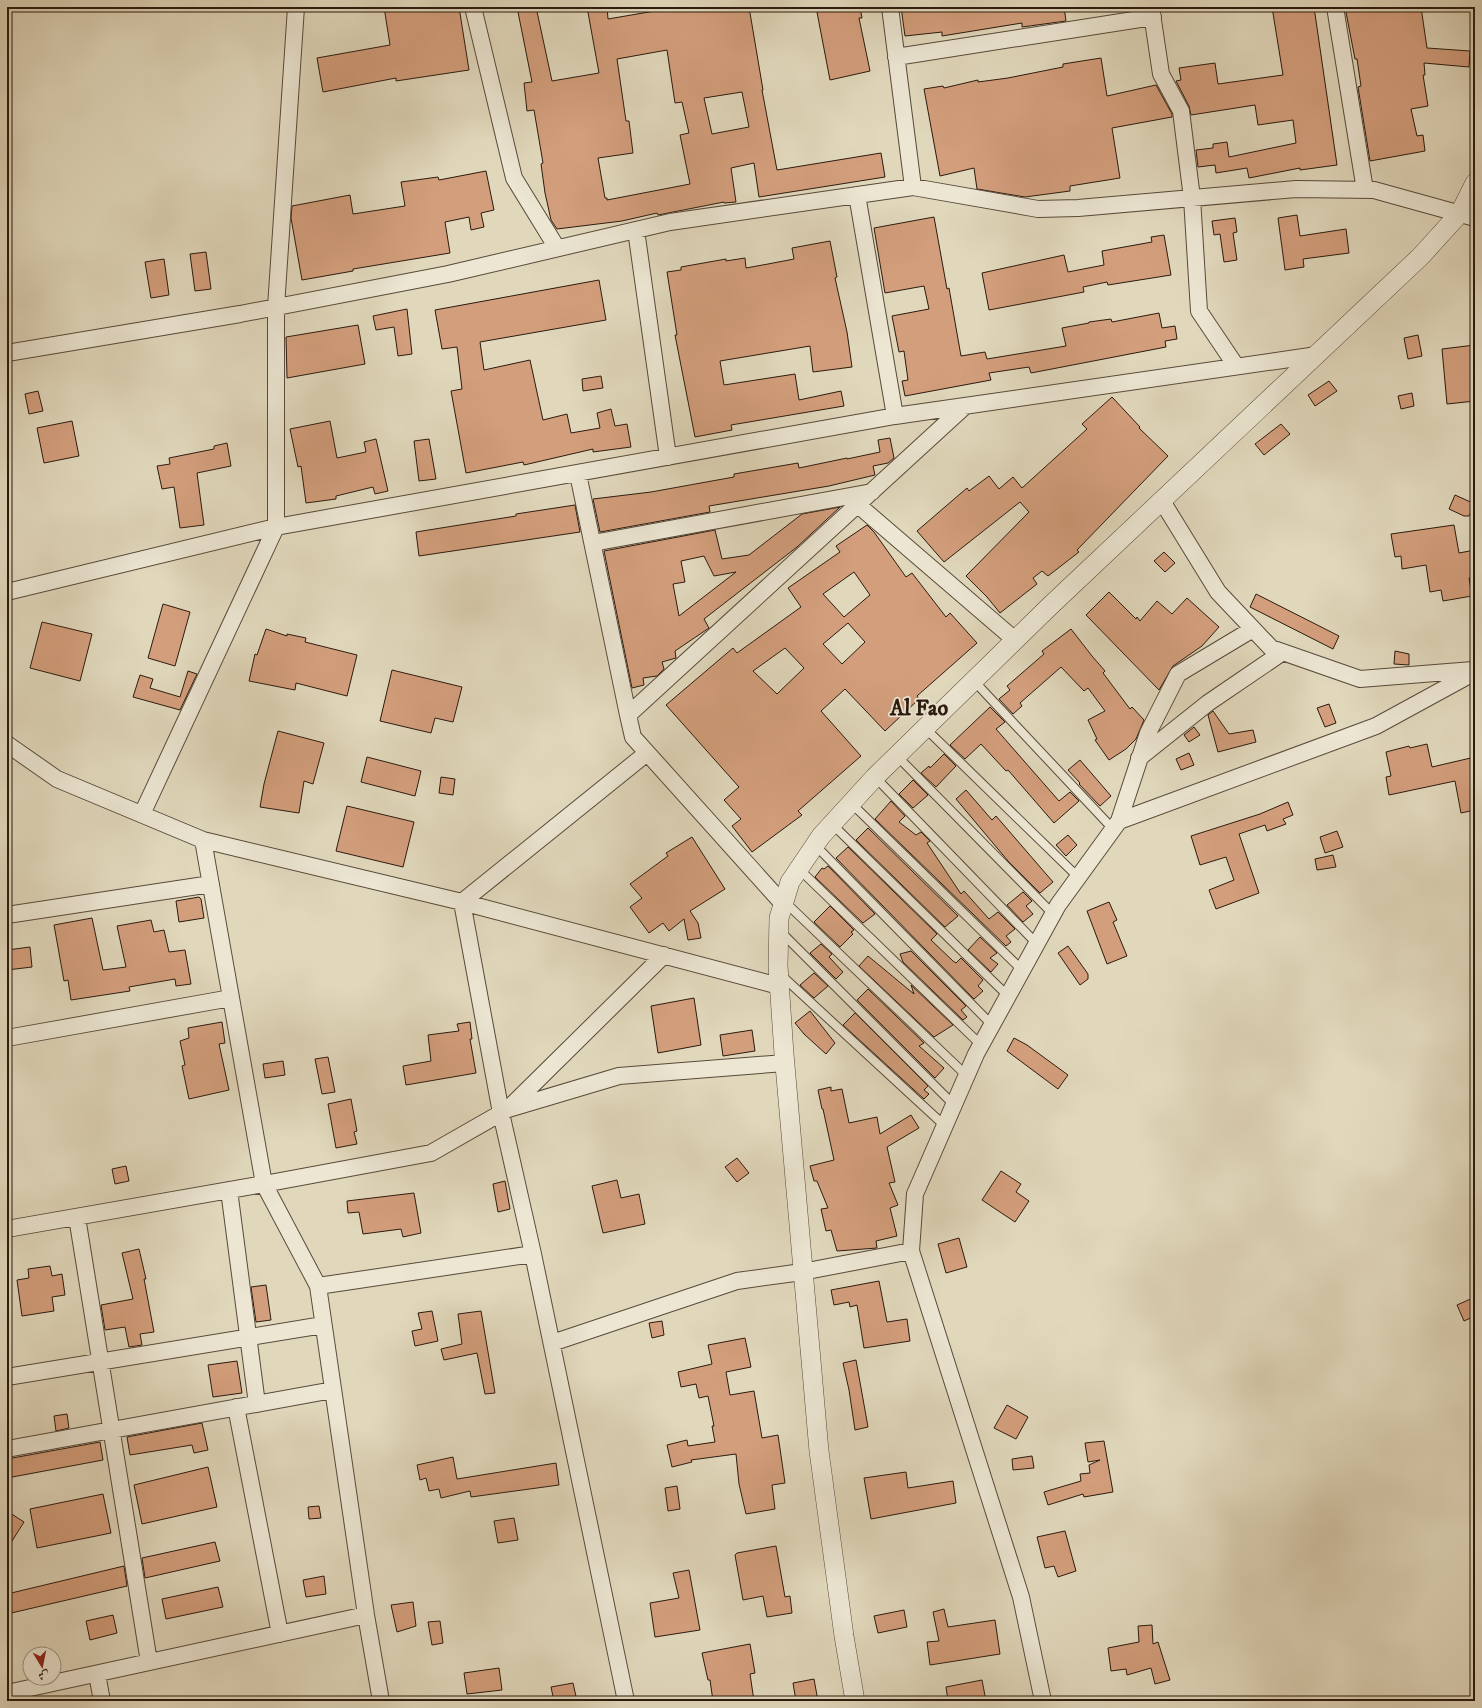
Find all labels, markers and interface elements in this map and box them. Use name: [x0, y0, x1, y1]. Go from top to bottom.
district label: Al Fao: [889, 695, 948, 722]
north arrow: [22, 1646, 62, 1686]
text: ش: [37, 1667, 50, 1683]

